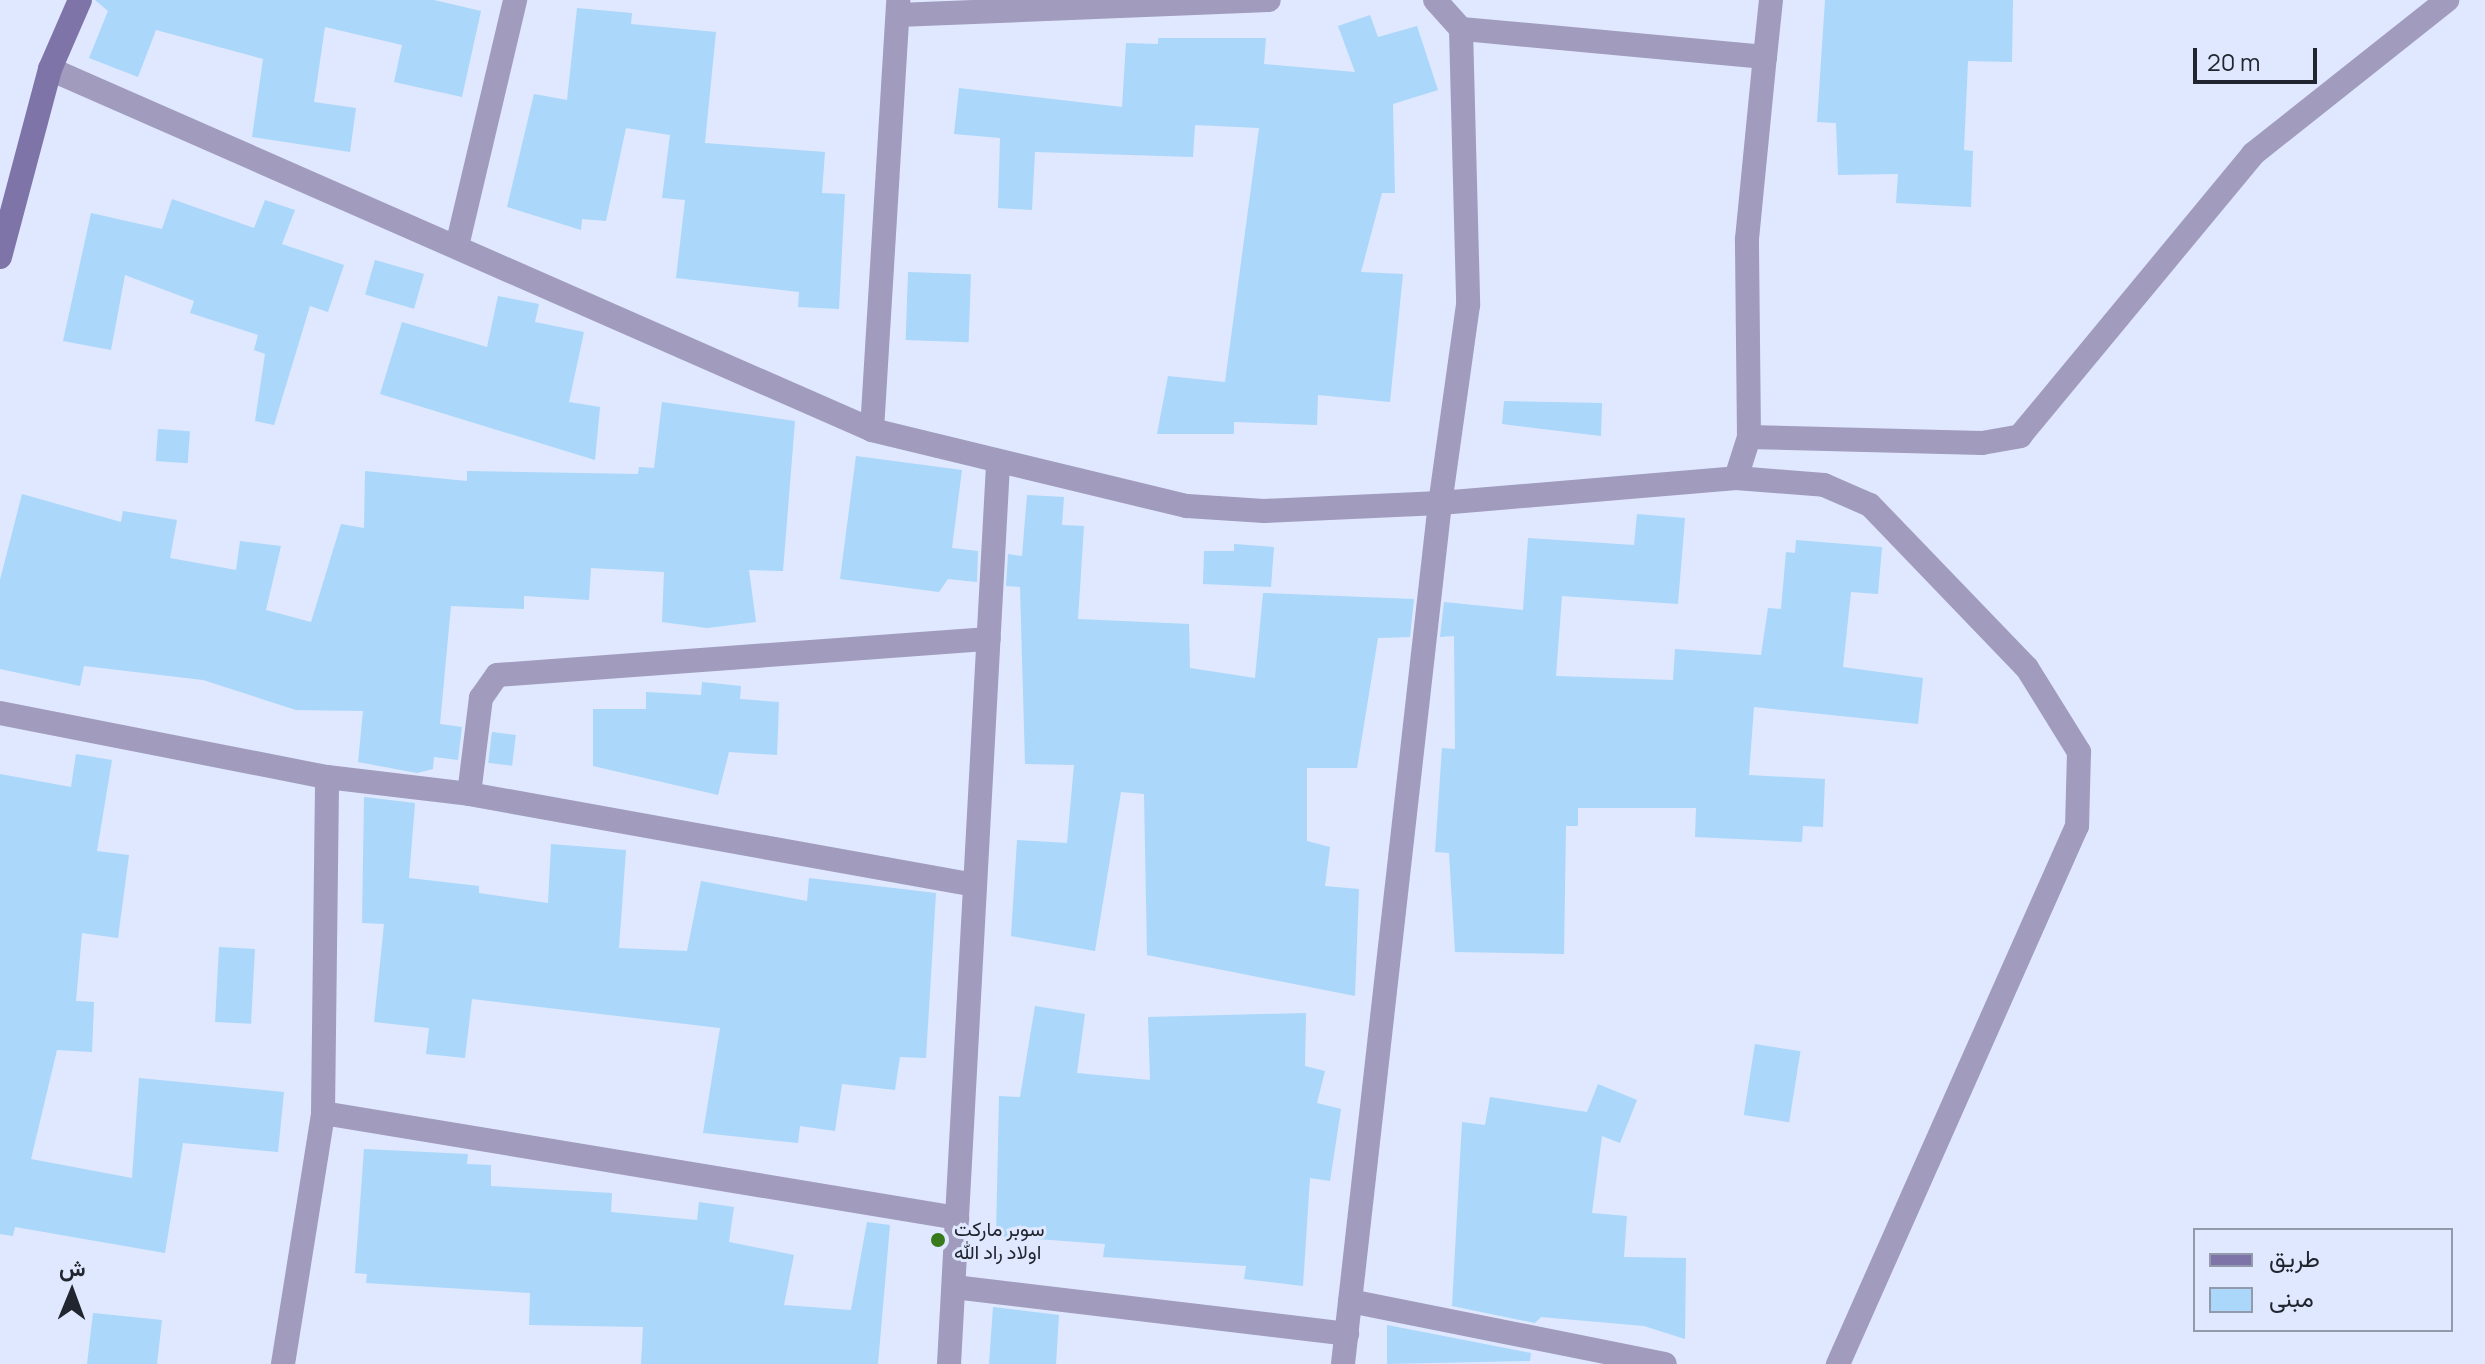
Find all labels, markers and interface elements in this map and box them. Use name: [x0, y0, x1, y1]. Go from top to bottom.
scale bar: [2197, 32, 2321, 82]
text: 20 m: [2207, 45, 2260, 78]
place label: سوبر ماركت اولاد راد الله: [954, 1216, 1045, 1263]
legend: [2193, 1228, 2453, 1332]
marker: سوبر ماركت اولاد راد الله: [929, 1231, 947, 1249]
text: طريق: [2269, 1241, 2320, 1274]
north arrow: [32, 1252, 112, 1332]
text: ش: [59, 1253, 86, 1283]
text: مبنى: [2269, 1281, 2314, 1314]

